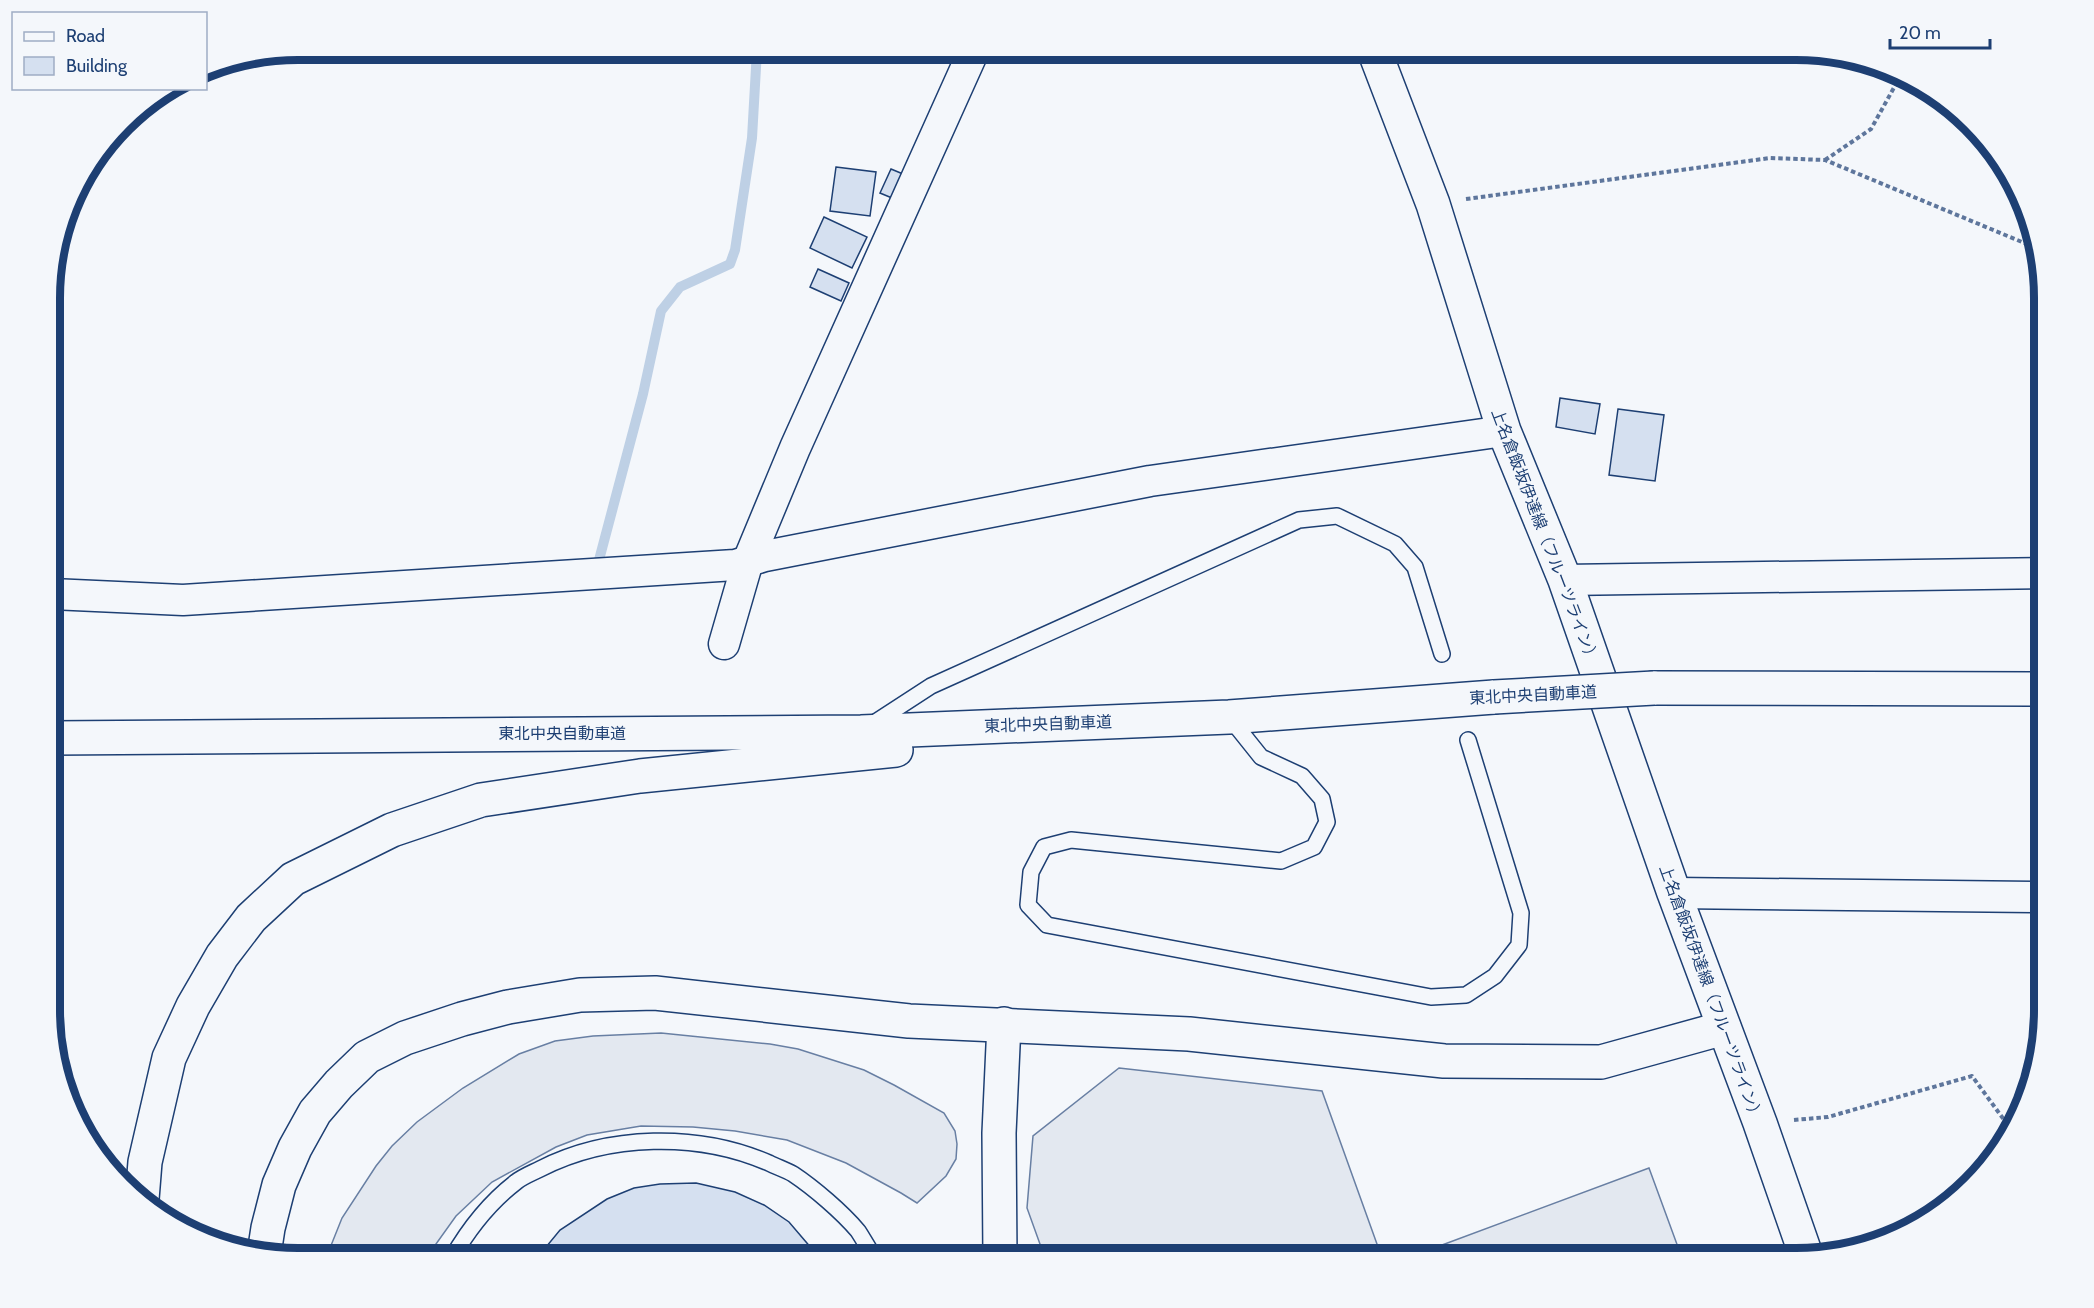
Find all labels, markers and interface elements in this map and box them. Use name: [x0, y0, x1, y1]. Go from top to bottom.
legend: [12, 12, 207, 90]
scale bar: [1890, 12, 1990, 50]
text: 20 m: [1899, 22, 1941, 44]
text: Road: [66, 25, 105, 47]
text: Building: [66, 55, 128, 77]
street label: 上名倉飯坂伊達線（フルーツライン）: [1487, 406, 1603, 666]
street label: 東北中央自動車道: [1469, 682, 1597, 708]
street label: 東北中央自動車道: [984, 712, 1112, 736]
street label: 東北中央自動車道: [498, 724, 626, 743]
street label: 上名倉飯坂伊達線（フルーツライン）: [1656, 862, 1766, 1124]

